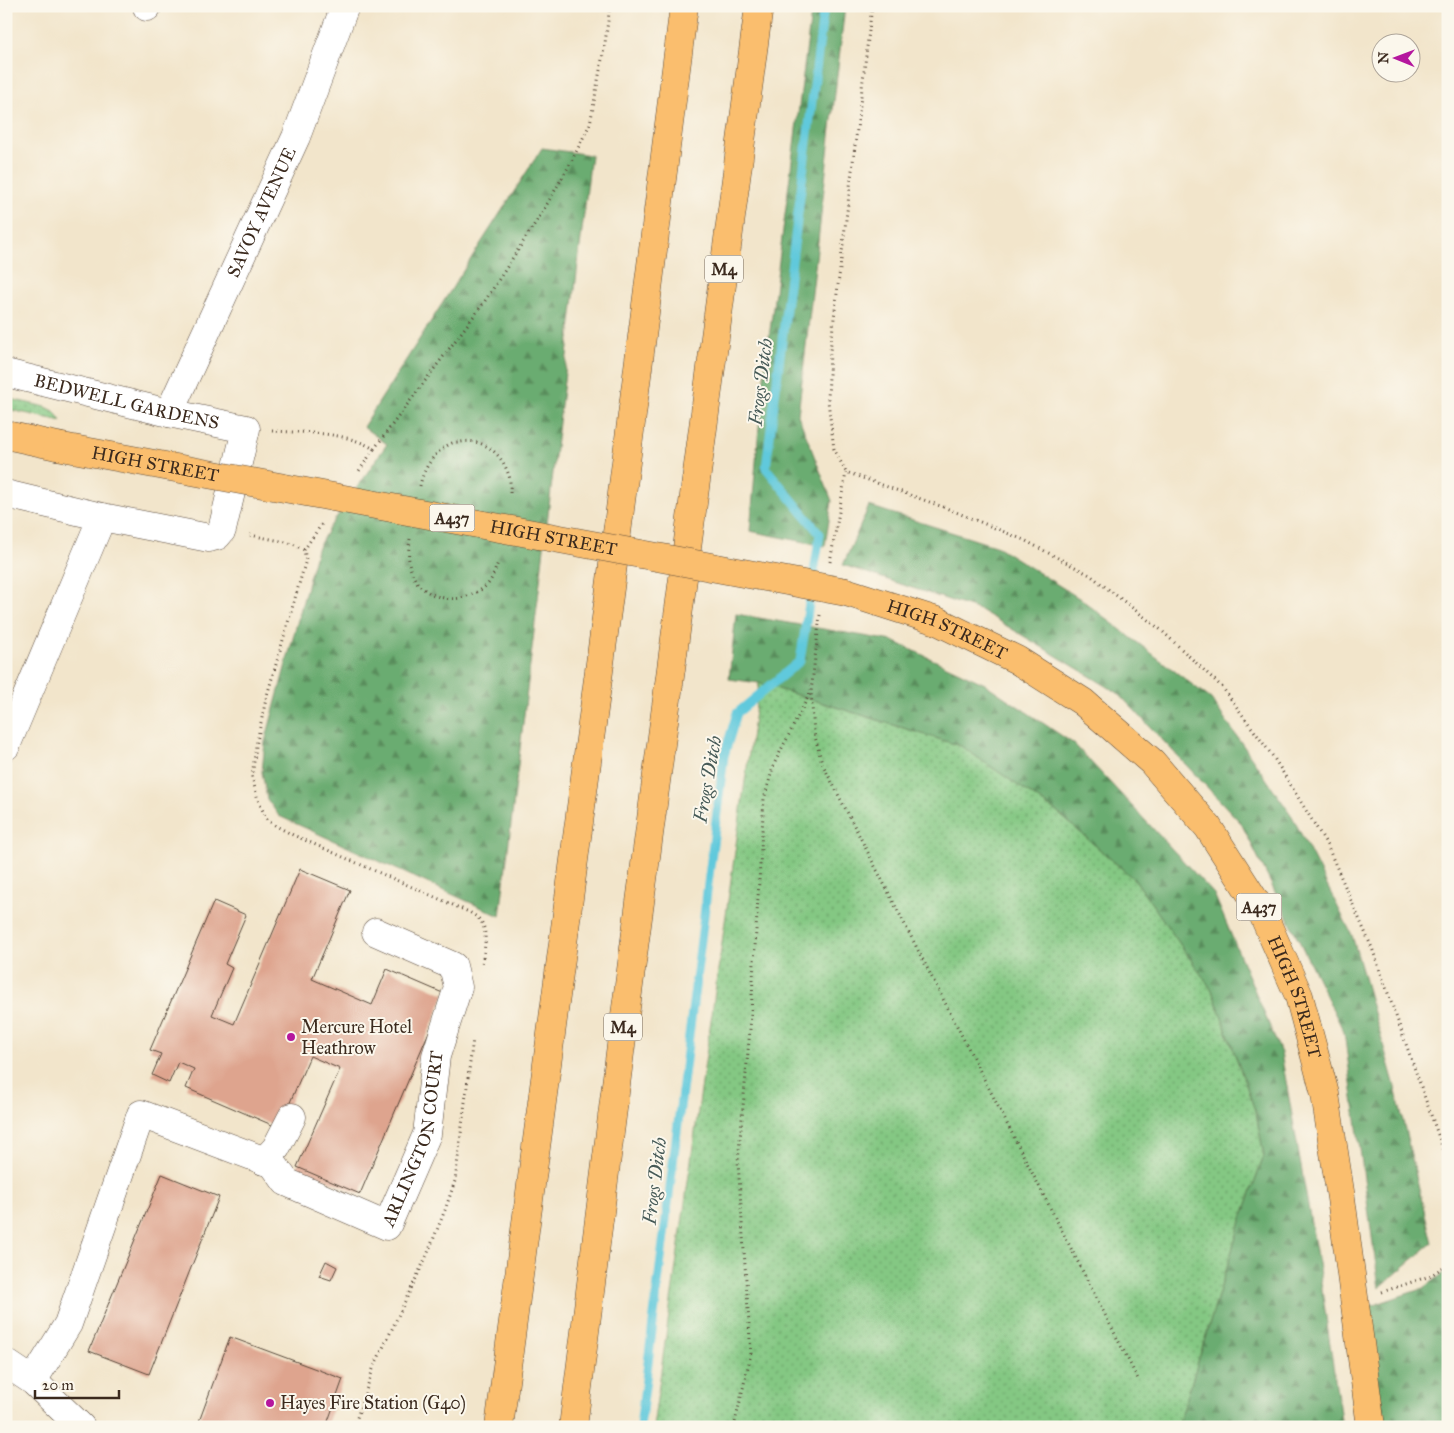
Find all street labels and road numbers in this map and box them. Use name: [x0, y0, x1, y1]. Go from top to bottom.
street label: SAVOY AVENUE: [222, 144, 301, 281]
road number: M4: [705, 255, 743, 282]
street label: BEDWELL GARDENS: [32, 369, 221, 434]
street label: HIGH STREET: [90, 442, 221, 487]
road number: A437: [430, 504, 474, 532]
street label: HIGH STREET: [488, 515, 619, 560]
street label: HIGH STREET: [884, 595, 1011, 665]
road number: A437: [1236, 894, 1282, 920]
street label: HIGH STREET: [1263, 932, 1326, 1061]
road number: M4: [604, 1014, 642, 1040]
street label: ARLINGTON COURT: [377, 1049, 448, 1231]

